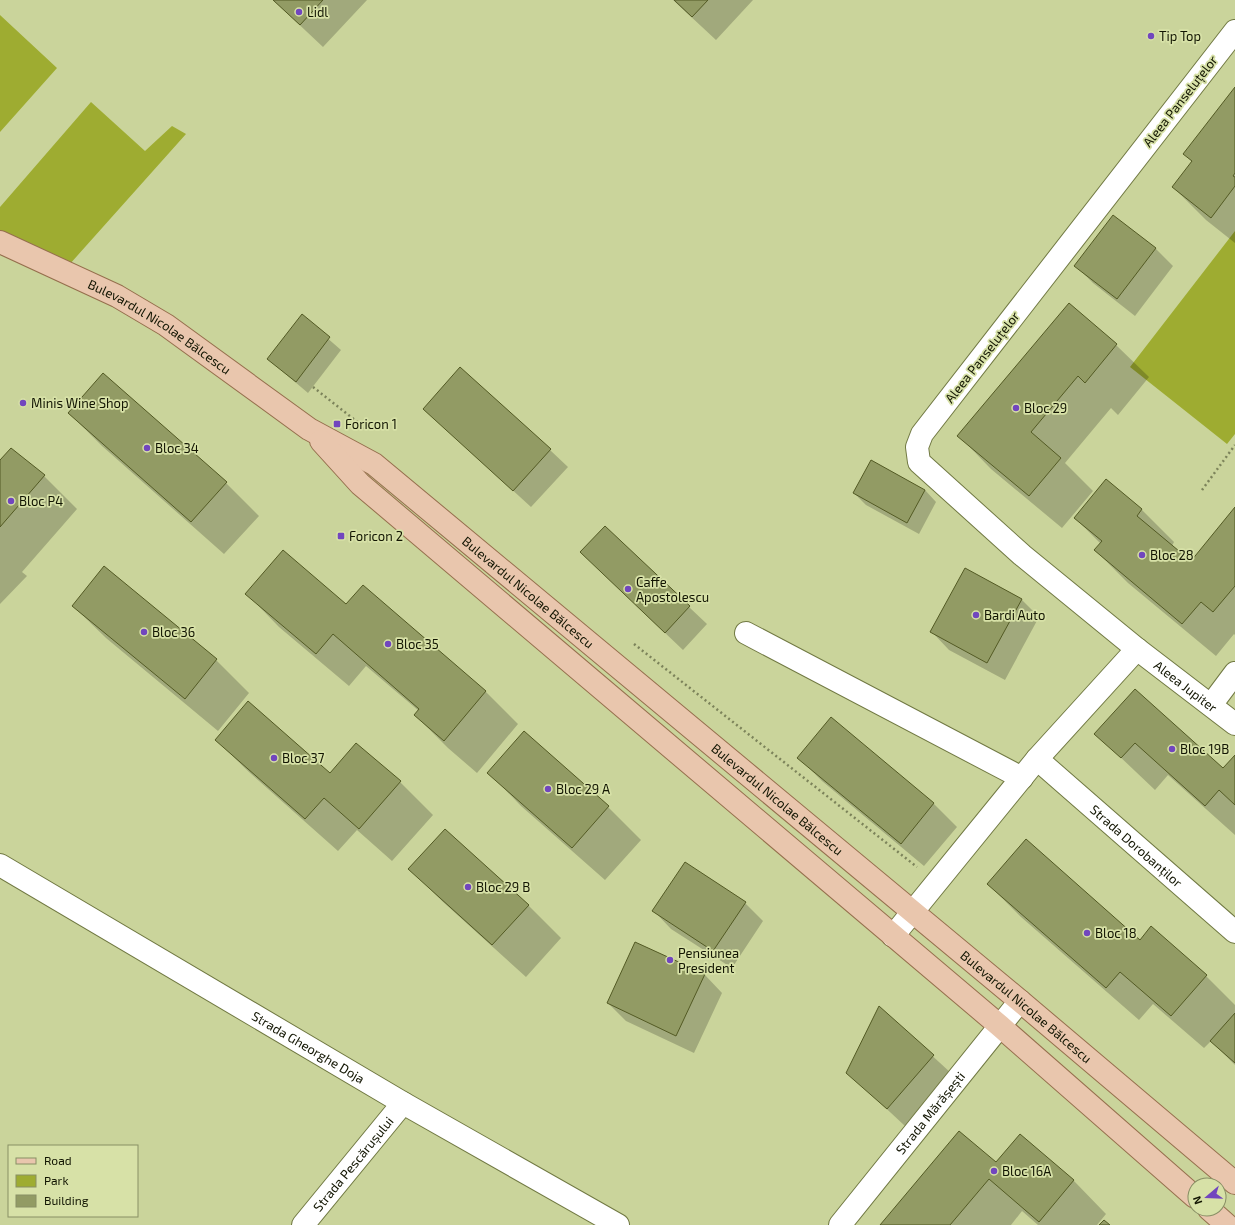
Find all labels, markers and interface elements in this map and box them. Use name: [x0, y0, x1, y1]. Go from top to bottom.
place label: Lidl: [307, 4, 328, 20]
marker: Lidl: [294, 7, 304, 17]
place label: Tip Top: [1159, 28, 1201, 44]
marker: Tip Top: [1146, 31, 1156, 41]
street label: Aleea Panseluțelor: [1139, 52, 1221, 150]
street label: Bulevardul Nicolae Bălcescu: [85, 276, 234, 378]
street label: Aleea Panseluțelor: [941, 308, 1023, 406]
place label: Minis Wine Shop: [31, 395, 129, 411]
marker: Minis Wine Shop: [18, 398, 28, 408]
place label: Bloc 29: [1024, 400, 1067, 416]
marker: Bloc 29: [1011, 403, 1021, 413]
place label: Foricon 1: [345, 416, 397, 432]
marker: Foricon 1: [332, 419, 342, 429]
place label: Bloc 34: [155, 440, 199, 456]
marker: Bloc 34: [142, 443, 152, 453]
place label: Bloc P4: [19, 493, 63, 509]
marker: Bloc P4: [6, 496, 16, 506]
place label: Foricon 2: [349, 528, 403, 544]
marker: Foricon 2: [336, 531, 346, 541]
street label: Bulevardul Nicolae Bălcescu: [459, 533, 597, 652]
place label: Bloc 28: [1150, 547, 1194, 563]
marker: Bloc 28: [1137, 550, 1147, 560]
place label: Caffe Apostolescu: [636, 574, 709, 605]
marker: Caffe Apostolescu: [623, 584, 633, 594]
place label: Bardi Auto: [984, 607, 1045, 623]
marker: Bardi Auto: [971, 610, 981, 620]
place label: Bloc 36: [152, 624, 195, 640]
marker: Bloc 36: [139, 627, 149, 637]
place label: Bloc 35: [396, 636, 439, 652]
marker: Bloc 35: [383, 639, 393, 649]
street label: Aleea Jupiter: [1151, 657, 1221, 716]
street label: Bulevardul Nicolae Bălcescu: [708, 740, 846, 859]
place label: Bloc 19B: [1180, 741, 1229, 757]
marker: Bloc 19B: [1167, 744, 1177, 754]
place label: Bloc 37: [282, 750, 325, 766]
marker: Bloc 37: [269, 753, 279, 763]
place label: Bloc 29 A: [556, 781, 610, 797]
marker: Bloc 29 A: [543, 784, 553, 794]
street label: Strada Dorobanților: [1087, 801, 1186, 890]
place label: Bloc 29 B: [476, 879, 530, 895]
marker: Bloc 29 B: [463, 882, 473, 892]
place label: Bloc 18: [1095, 925, 1137, 941]
marker: Bloc 18: [1082, 928, 1092, 938]
place label: Pensiunea President: [678, 945, 739, 976]
street label: Bulevardul Nicolae Bălcescu: [957, 947, 1095, 1066]
marker: Pensiunea President: [665, 955, 675, 965]
street label: Strada Gheorghe Doja: [249, 1007, 368, 1087]
street label: Strada Mărășești: [892, 1068, 968, 1157]
street label: Strada Pescărușului: [310, 1113, 397, 1215]
legend: [8, 1145, 138, 1217]
text: Road: [44, 1153, 72, 1167]
place label: Bloc 16A: [1002, 1163, 1051, 1179]
marker: Bloc 16A: [989, 1166, 999, 1176]
text: Park: [44, 1173, 69, 1187]
north arrow: [1187, 1177, 1227, 1217]
text: Building: [44, 1193, 89, 1207]
text: N: [1190, 1194, 1205, 1206]

